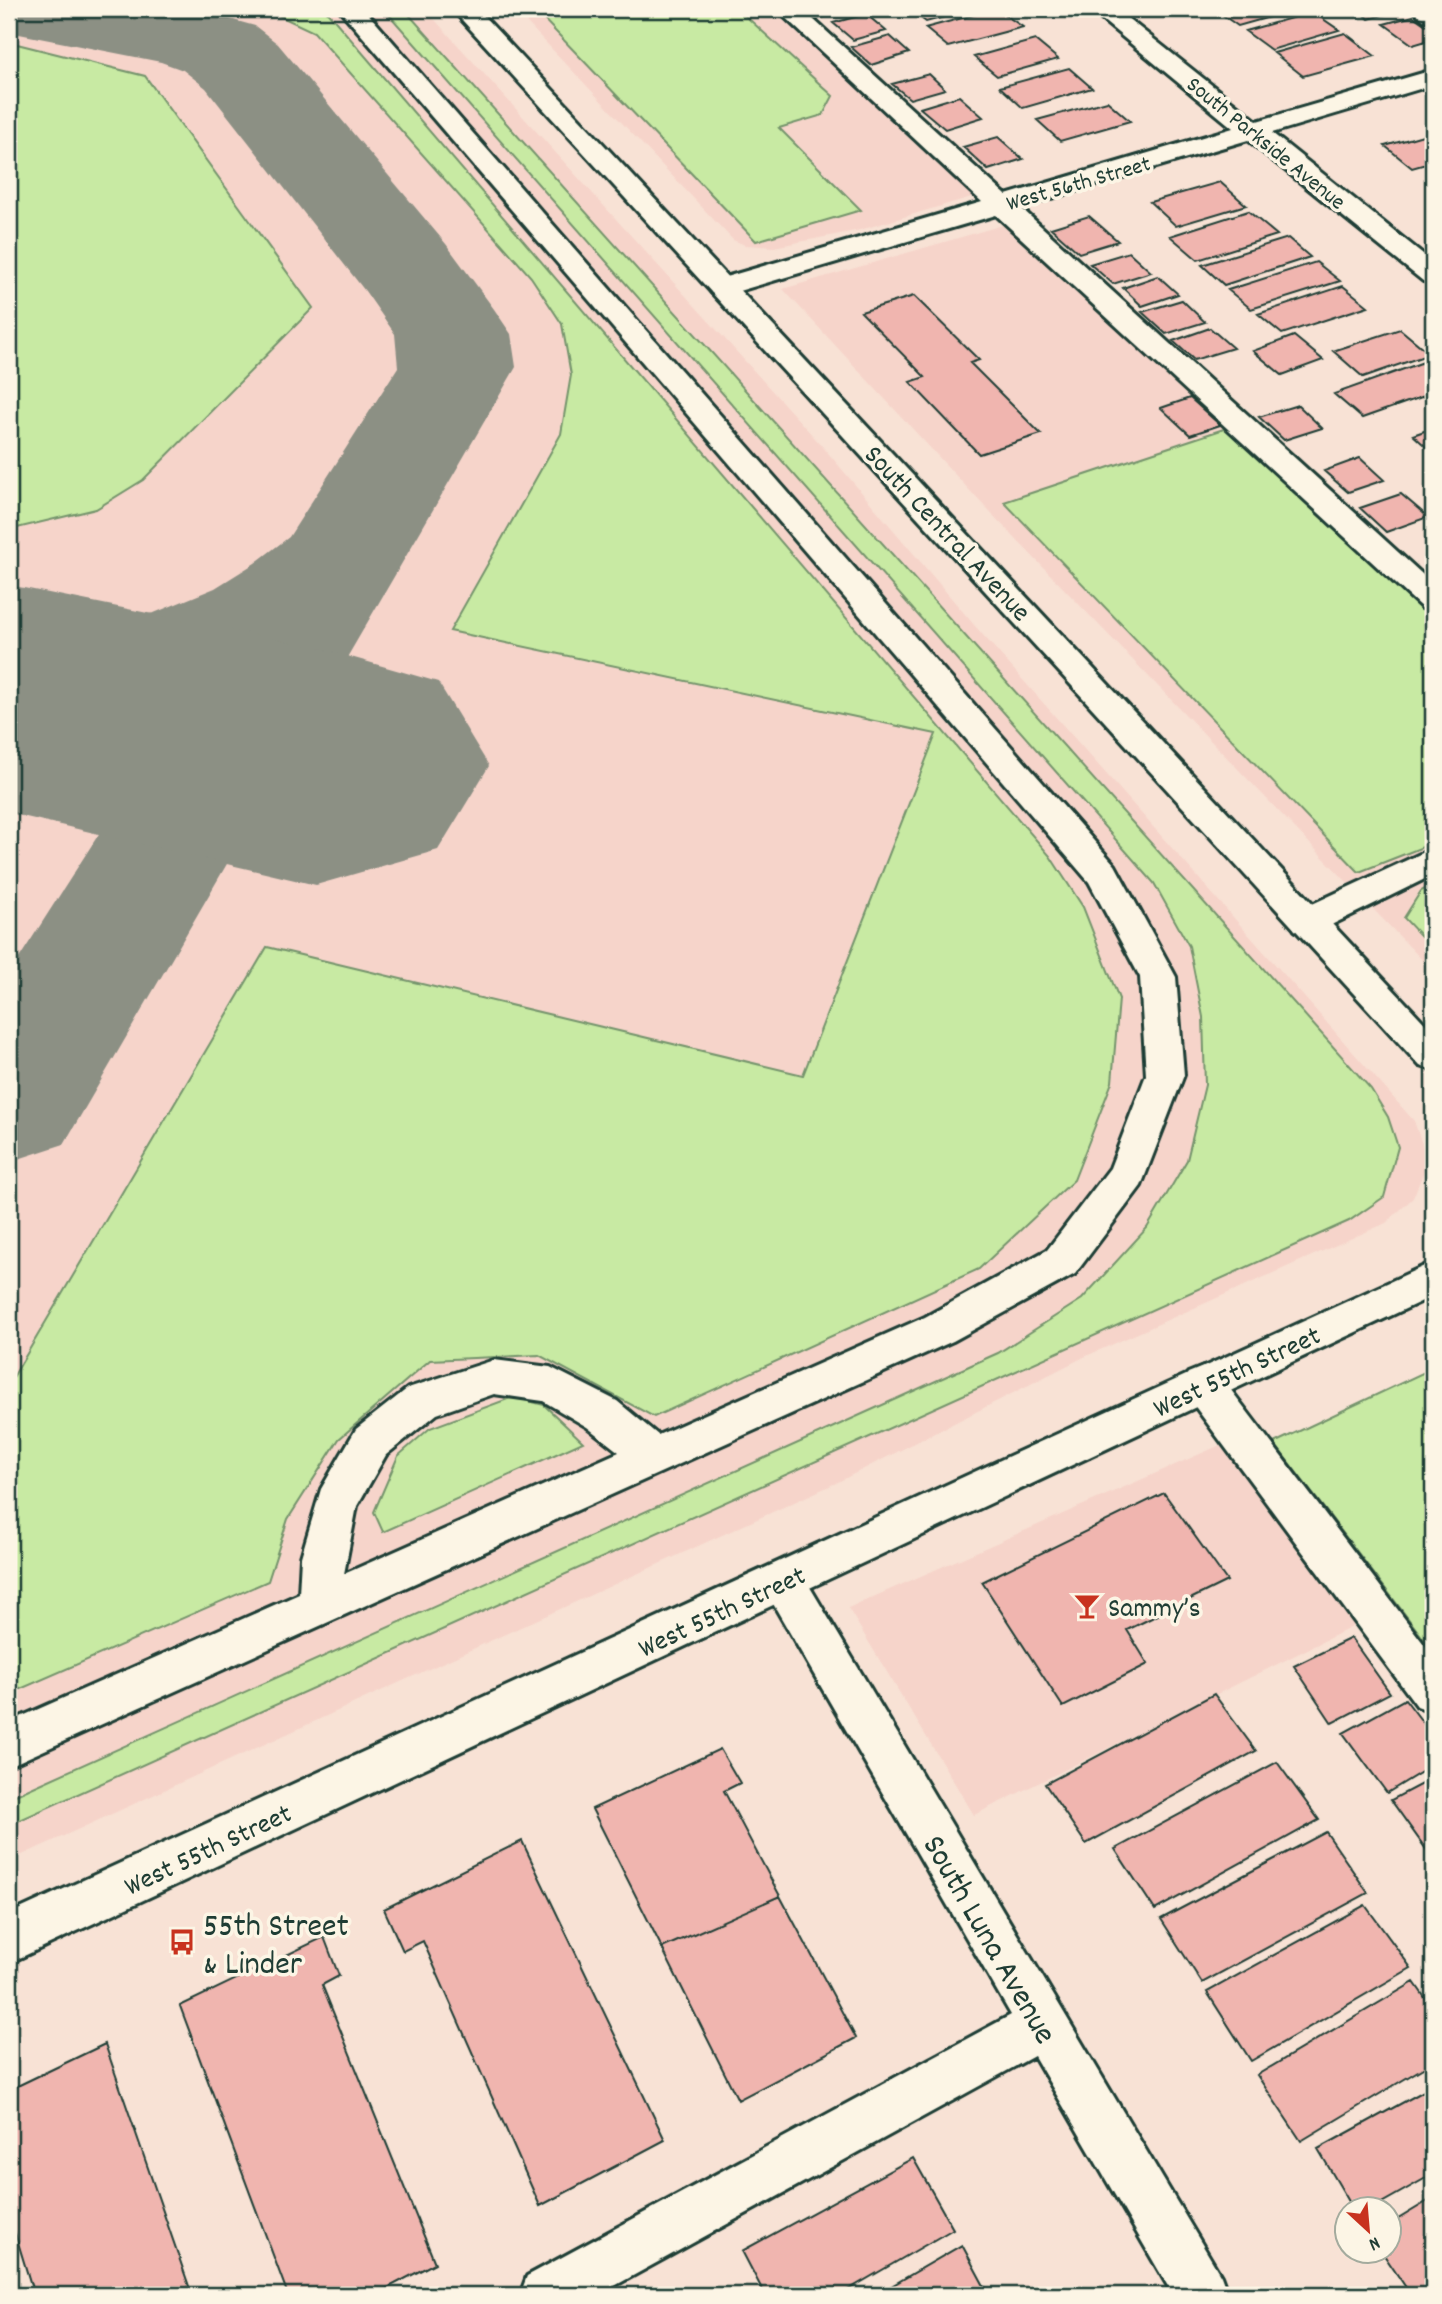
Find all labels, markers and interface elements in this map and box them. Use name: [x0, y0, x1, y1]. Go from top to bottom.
street label: South Parkside Avenue: [1178, 70, 1352, 219]
street label: West 56th Street: [1003, 149, 1155, 222]
street label: South Central Avenue: [853, 438, 1038, 633]
street label: West 55th Street: [1148, 1318, 1328, 1431]
street label: West 55th Street: [633, 1558, 813, 1671]
bar icon: Sammy’s: [1072, 1591, 1102, 1621]
place label: Sammy’s: [1108, 1591, 1201, 1631]
street label: West 55th Street: [119, 1796, 299, 1909]
street label: South Luna Avenue: [908, 1827, 1066, 2054]
place label: 55th Street & Linder: [203, 1905, 349, 1990]
bus stop icon: 55th Street & Linder: [167, 1927, 197, 1957]
north arrow: [1334, 2196, 1404, 2266]
text: N: [1364, 2228, 1384, 2256]

